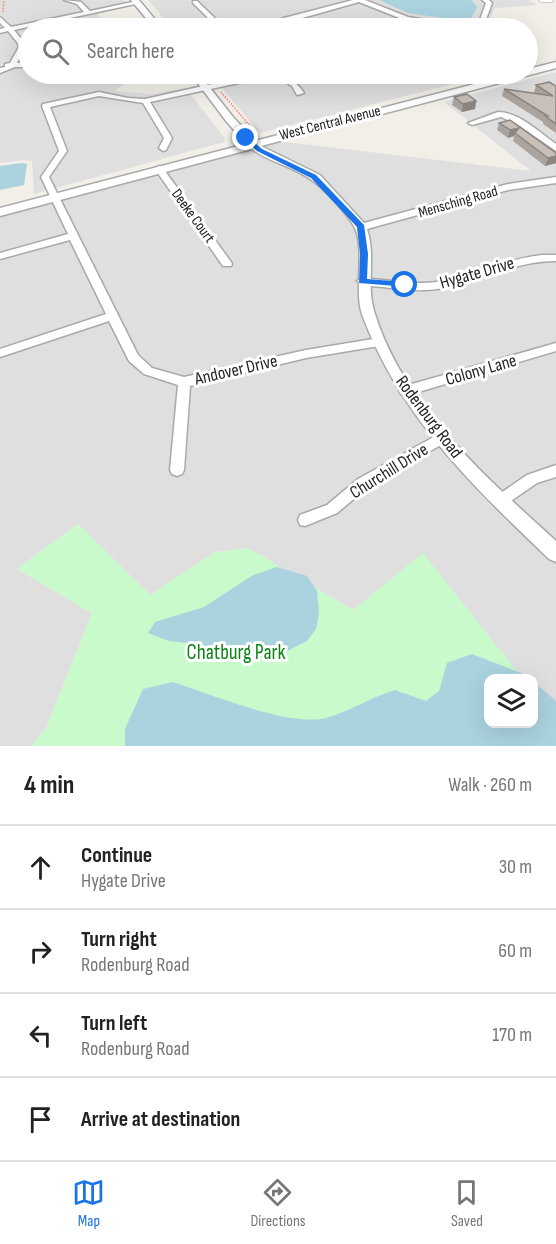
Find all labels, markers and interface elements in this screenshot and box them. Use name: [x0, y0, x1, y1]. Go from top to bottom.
search box: [18, 18, 538, 84]
icon: search: [39, 35, 72, 68]
text: Search here: [87, 38, 174, 65]
street label: West Central Avenue: [277, 101, 383, 145]
route end: [232, 124, 258, 150]
street label: Mensching Road: [416, 182, 500, 222]
street label: Deeke Court: [167, 185, 219, 247]
street label: Hygate Drive: [437, 252, 517, 294]
route start: [391, 271, 417, 297]
street label: Andover Drive: [192, 350, 279, 390]
street label: Colony Lane: [443, 350, 519, 390]
street label: Rodenburg Road: [391, 372, 467, 462]
street label: Churchill Drive: [346, 439, 432, 503]
park label: Chatburg Park: [186, 640, 286, 665]
map controls: [484, 674, 538, 728]
button: layers: [484, 674, 538, 728]
text: 4 min: [24, 770, 74, 801]
text: Walk · 260 m: [448, 773, 532, 797]
text: Continue: [81, 842, 152, 869]
icon: ahead: [24, 851, 57, 884]
text: 30 m: [499, 855, 532, 879]
text: Hygate Drive: [81, 869, 166, 893]
text: Turn right: [81, 926, 157, 953]
icon: right: [24, 935, 57, 968]
text: 60 m: [498, 939, 532, 963]
text: Rodenburg Road: [81, 953, 190, 977]
text: Turn left: [81, 1010, 147, 1037]
icon: left: [24, 1019, 57, 1052]
text: 170 m: [492, 1023, 532, 1047]
text: Rodenburg Road: [81, 1037, 190, 1061]
icon: arrive: [24, 1103, 57, 1136]
text: Arrive at destination: [81, 1106, 240, 1133]
tab: Map: [72, 1176, 105, 1231]
tab: Directions: [250, 1176, 305, 1231]
tab: Saved: [450, 1176, 483, 1231]

